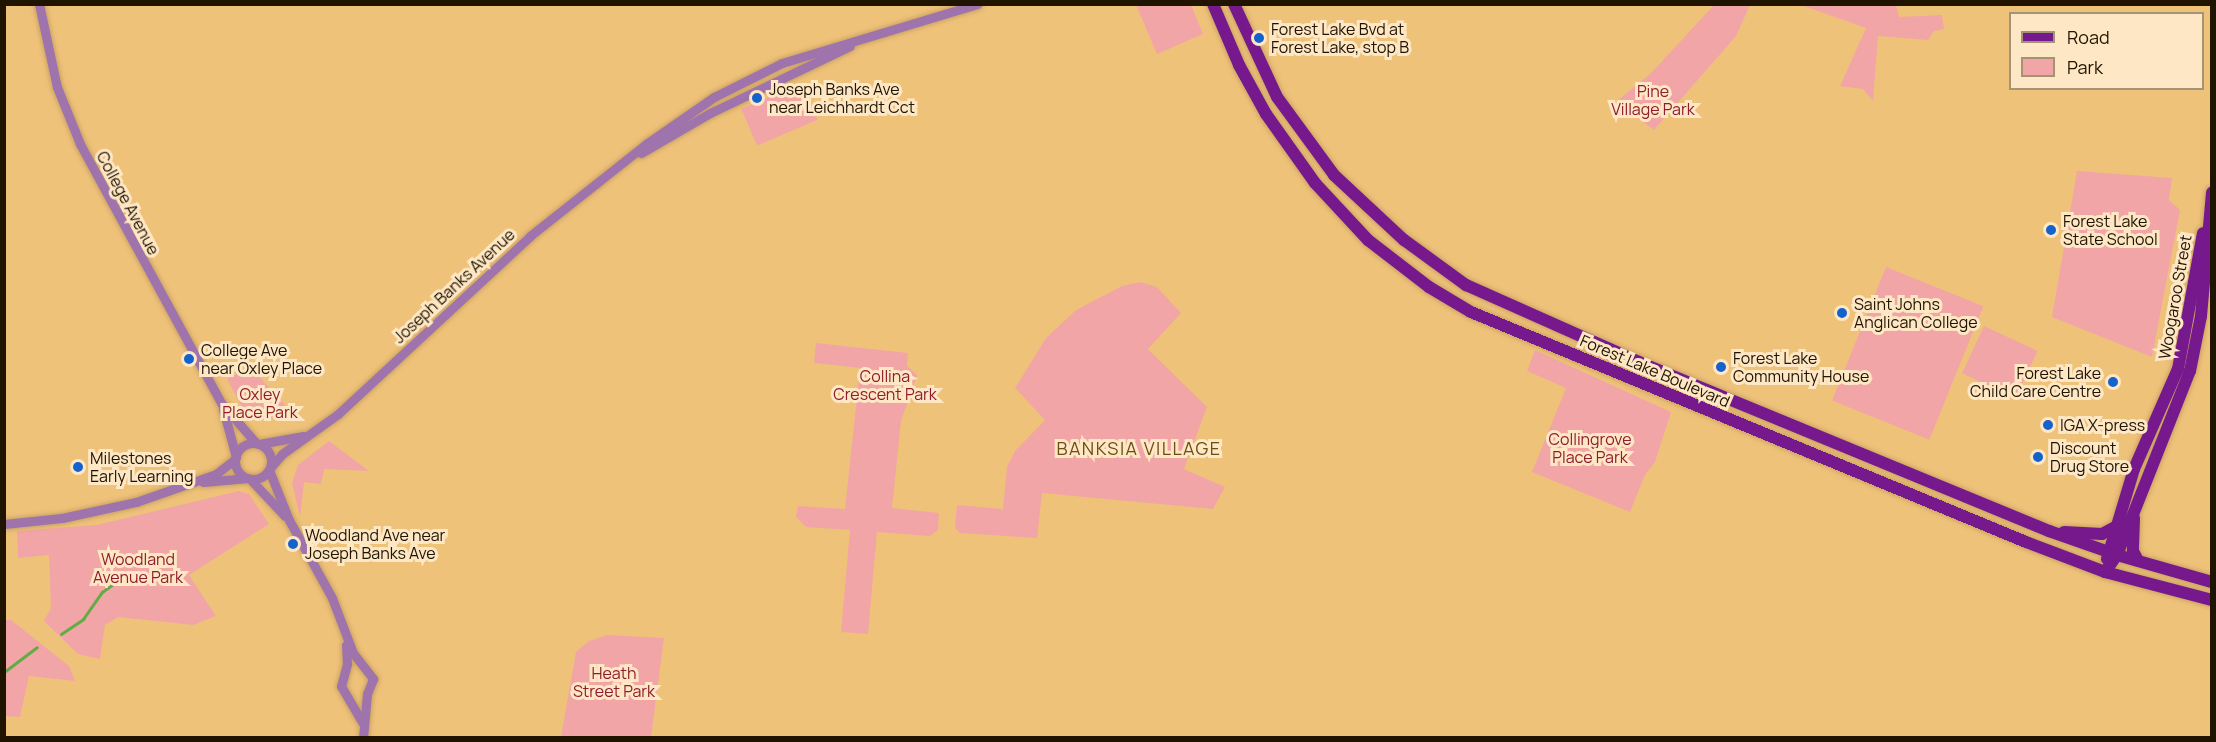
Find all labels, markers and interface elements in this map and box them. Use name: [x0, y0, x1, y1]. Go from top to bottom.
legend: [2009, 12, 2204, 90]
place label: Forest Lake Bvd at Forest Lake, stop B: [1271, 19, 1409, 57]
text: Road: [2067, 25, 2110, 49]
marker: Forest Lake Bvd at Forest Lake, stop B: [1252, 31, 1266, 45]
text: Park: [2067, 55, 2103, 79]
place label: Joseph Banks Ave near Leichhardt Cct: [769, 79, 915, 117]
park label: Pine Village Park: [1611, 81, 1695, 119]
marker: Joseph Banks Ave near Leichhardt Cct: [750, 91, 764, 105]
street label: College Avenue: [93, 148, 163, 258]
place label: Forest Lake State School: [2063, 211, 2158, 249]
marker: Forest Lake State School: [2044, 223, 2058, 237]
street label: Joseph Banks Avenue: [389, 225, 519, 347]
street label: Woogaroo Street: [2155, 233, 2195, 361]
place label: Saint Johns Anglican College: [1854, 294, 1978, 332]
marker: Saint Johns Anglican College: [1835, 306, 1849, 320]
street label: Forest Lake Boulevard: [1577, 331, 1733, 411]
place label: College Ave near Oxley Place: [201, 340, 322, 378]
place label: Forest Lake Community House: [1733, 348, 1869, 386]
marker: College Ave near Oxley Place: [182, 352, 196, 366]
marker: Forest Lake Community House: [1714, 360, 1728, 374]
place label: Forest Lake Child Care Centre: [1970, 363, 2101, 401]
park label: Collina Crescent Park: [833, 366, 937, 404]
marker: Forest Lake Child Care Centre: [2106, 375, 2120, 389]
park label: Oxley Place Park: [222, 384, 298, 422]
place label: IGA X-press: [2060, 415, 2145, 435]
marker: IGA X-press: [2041, 418, 2055, 432]
park label: Collingrove Place Park: [1548, 429, 1632, 467]
district label: BANKSIA VILLAGE: [1056, 437, 1222, 459]
place label: Discount Drug Store: [2050, 438, 2129, 476]
place label: Milestones Early Learning: [90, 448, 193, 486]
marker: Discount Drug Store: [2031, 450, 2045, 464]
marker: Milestones Early Learning: [71, 460, 85, 474]
place label: Woodland Ave near Joseph Banks Ave: [305, 525, 445, 563]
marker: Woodland Ave near Joseph Banks Ave: [286, 537, 300, 551]
park label: Woodland Avenue Park: [93, 549, 183, 587]
park label: Heath Street Park: [573, 663, 655, 701]

